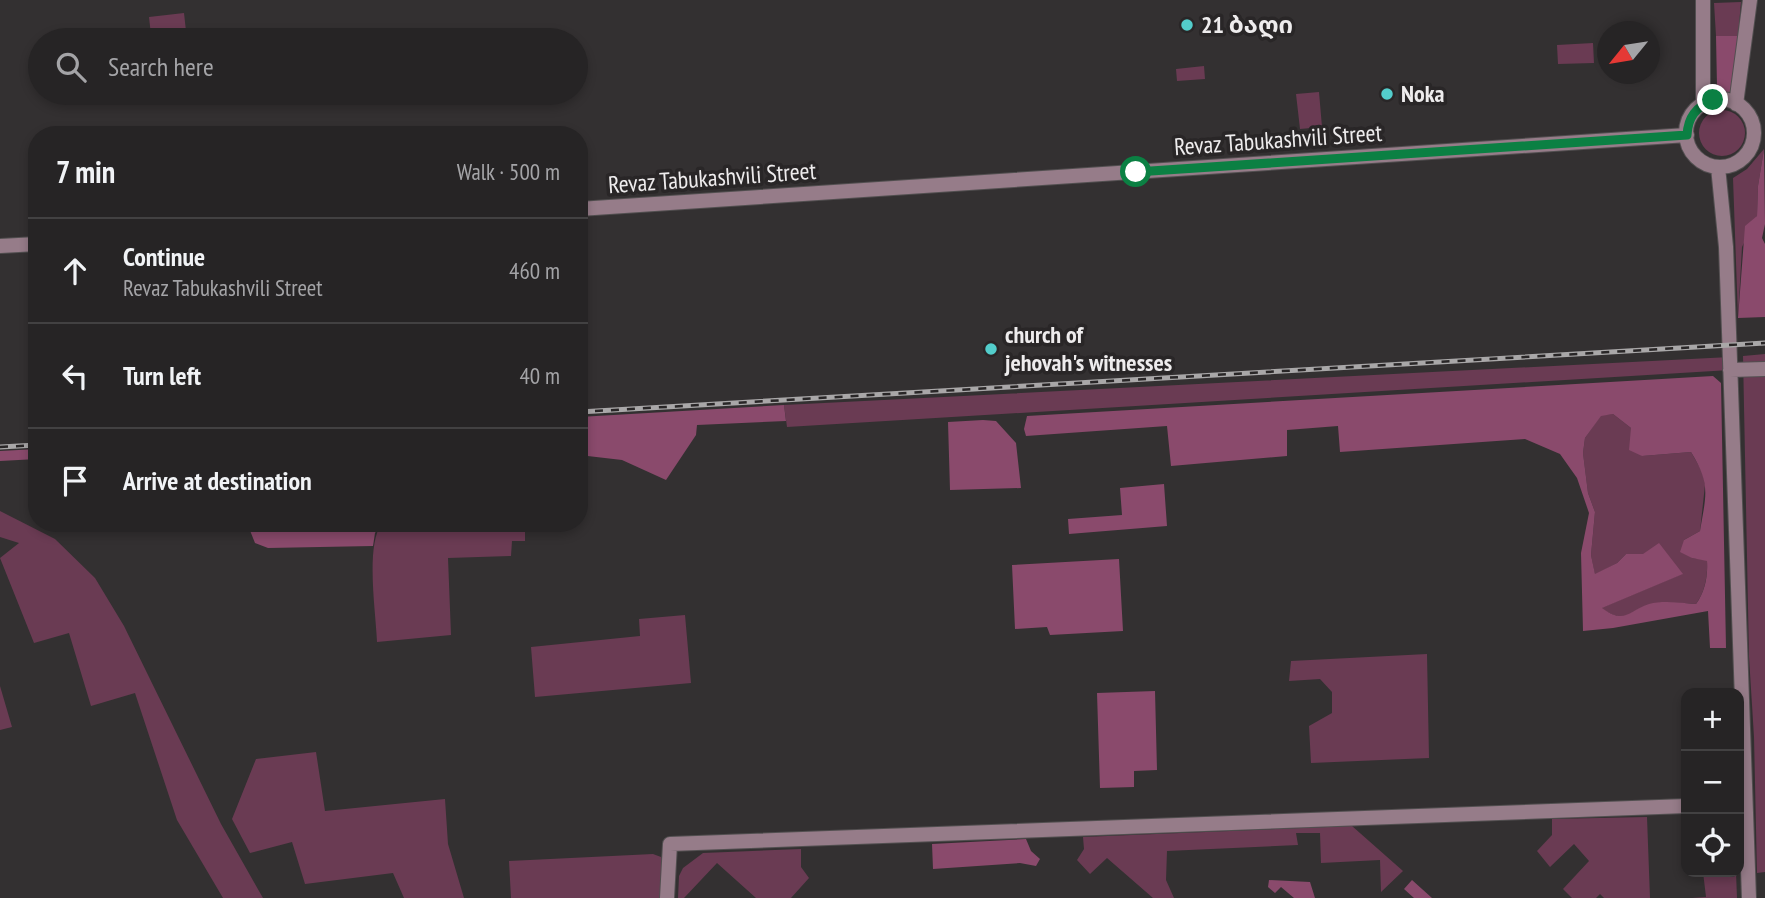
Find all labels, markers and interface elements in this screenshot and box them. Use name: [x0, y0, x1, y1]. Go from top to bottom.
place label: 21 ბაღი: [1201, 9, 1293, 40]
marker: 21 ბაღი: [1179, 17, 1195, 33]
north arrow: [1597, 21, 1660, 84]
search box: [28, 28, 588, 105]
icon: search: [52, 48, 90, 86]
text: Search here: [108, 50, 214, 83]
place label: Noka: [1401, 78, 1445, 109]
route end: [1697, 84, 1728, 115]
marker: Noka: [1379, 86, 1395, 102]
street label: Revaz Tabukashvili Street: [1173, 117, 1383, 162]
text: 7 min: [56, 152, 115, 191]
street label: Revaz Tabukashvili Street: [607, 155, 817, 200]
route start: [1120, 156, 1151, 187]
text: Walk · 500 m: [457, 157, 560, 186]
text: Continue: [123, 240, 205, 273]
icon: ahead: [56, 252, 94, 290]
text: 460 m: [509, 256, 560, 285]
text: Revaz Tabukashvili Street: [123, 273, 323, 302]
place label: church of jehovah's witnesses: [1004, 319, 1172, 378]
marker: church of jehovah's witnesses: [983, 341, 999, 357]
icon: left: [56, 357, 94, 395]
text: Turn left: [123, 359, 201, 392]
text: 40 m: [519, 361, 560, 390]
icon: arrive: [56, 462, 94, 500]
text: Arrive at destination: [123, 464, 312, 497]
map controls: [1681, 688, 1744, 877]
button: +: [1681, 688, 1744, 751]
button: −: [1681, 751, 1744, 814]
button: locate: [1681, 814, 1744, 877]

